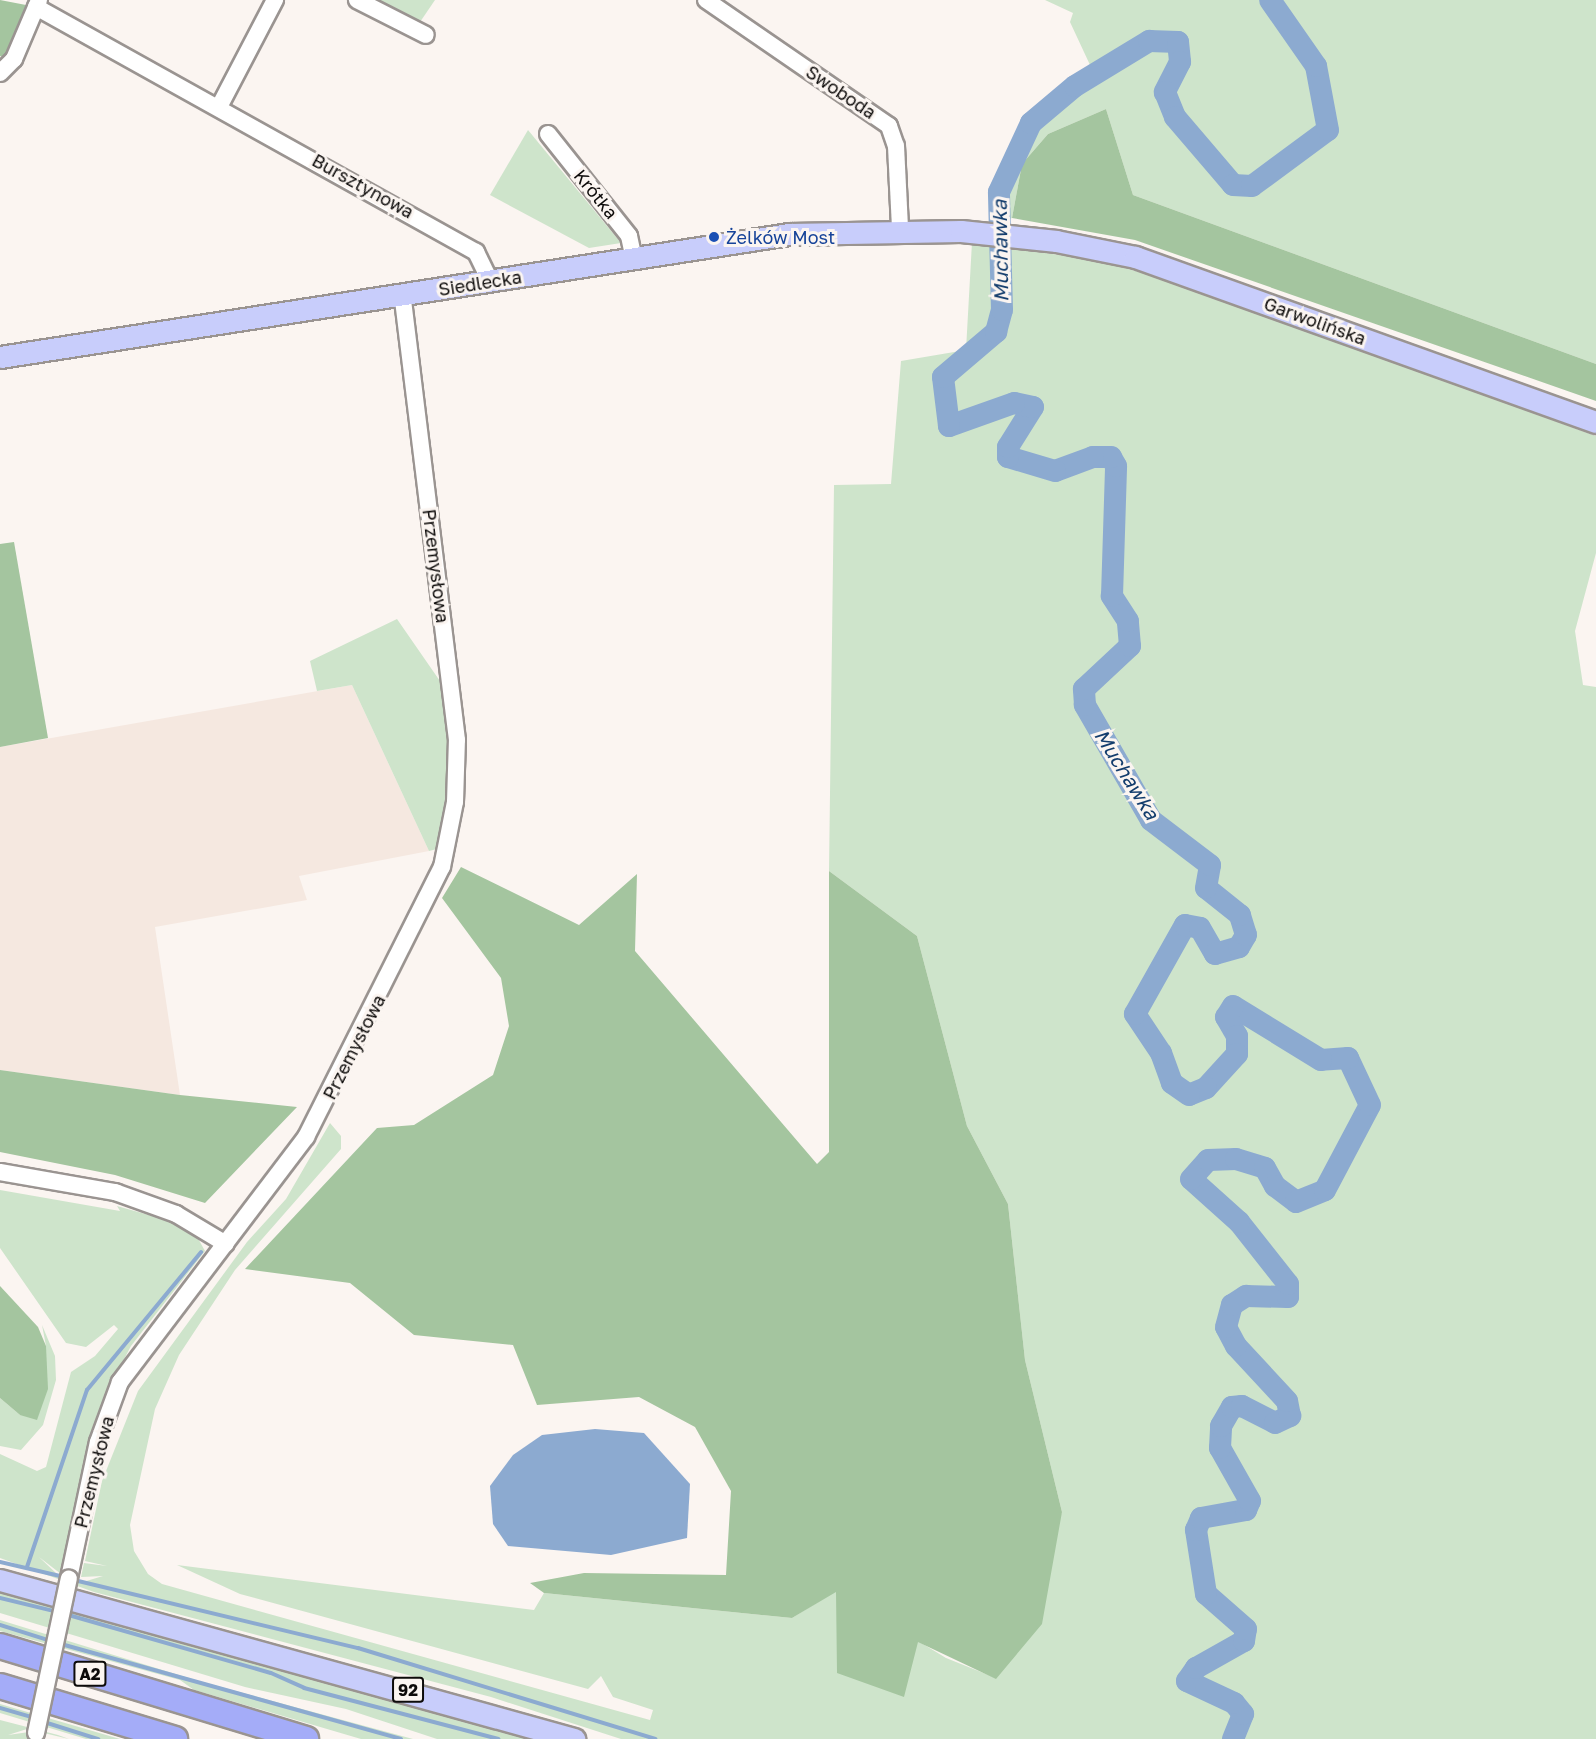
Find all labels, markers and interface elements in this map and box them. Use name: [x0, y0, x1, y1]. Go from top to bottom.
street label: Swoboda: [802, 61, 880, 123]
street label: Bursztynowa: [308, 149, 418, 223]
street label: Krótka: [570, 165, 622, 223]
water label: Muchawka: [987, 200, 1013, 302]
place label: Żelków Most: [726, 226, 835, 248]
marker: Żelków Most: [707, 230, 721, 244]
street label: Siedlecka: [437, 266, 523, 300]
street label: Garwolińska: [1261, 293, 1369, 349]
street label: Przemysłowa: [418, 508, 454, 624]
water label: Muchawka: [1090, 724, 1164, 824]
street label: Przemysłowa: [318, 991, 390, 1103]
street label: Przemysłowa: [70, 1414, 118, 1530]
road number: A2: [72, 1661, 108, 1687]
road number: 92: [392, 1677, 424, 1703]

